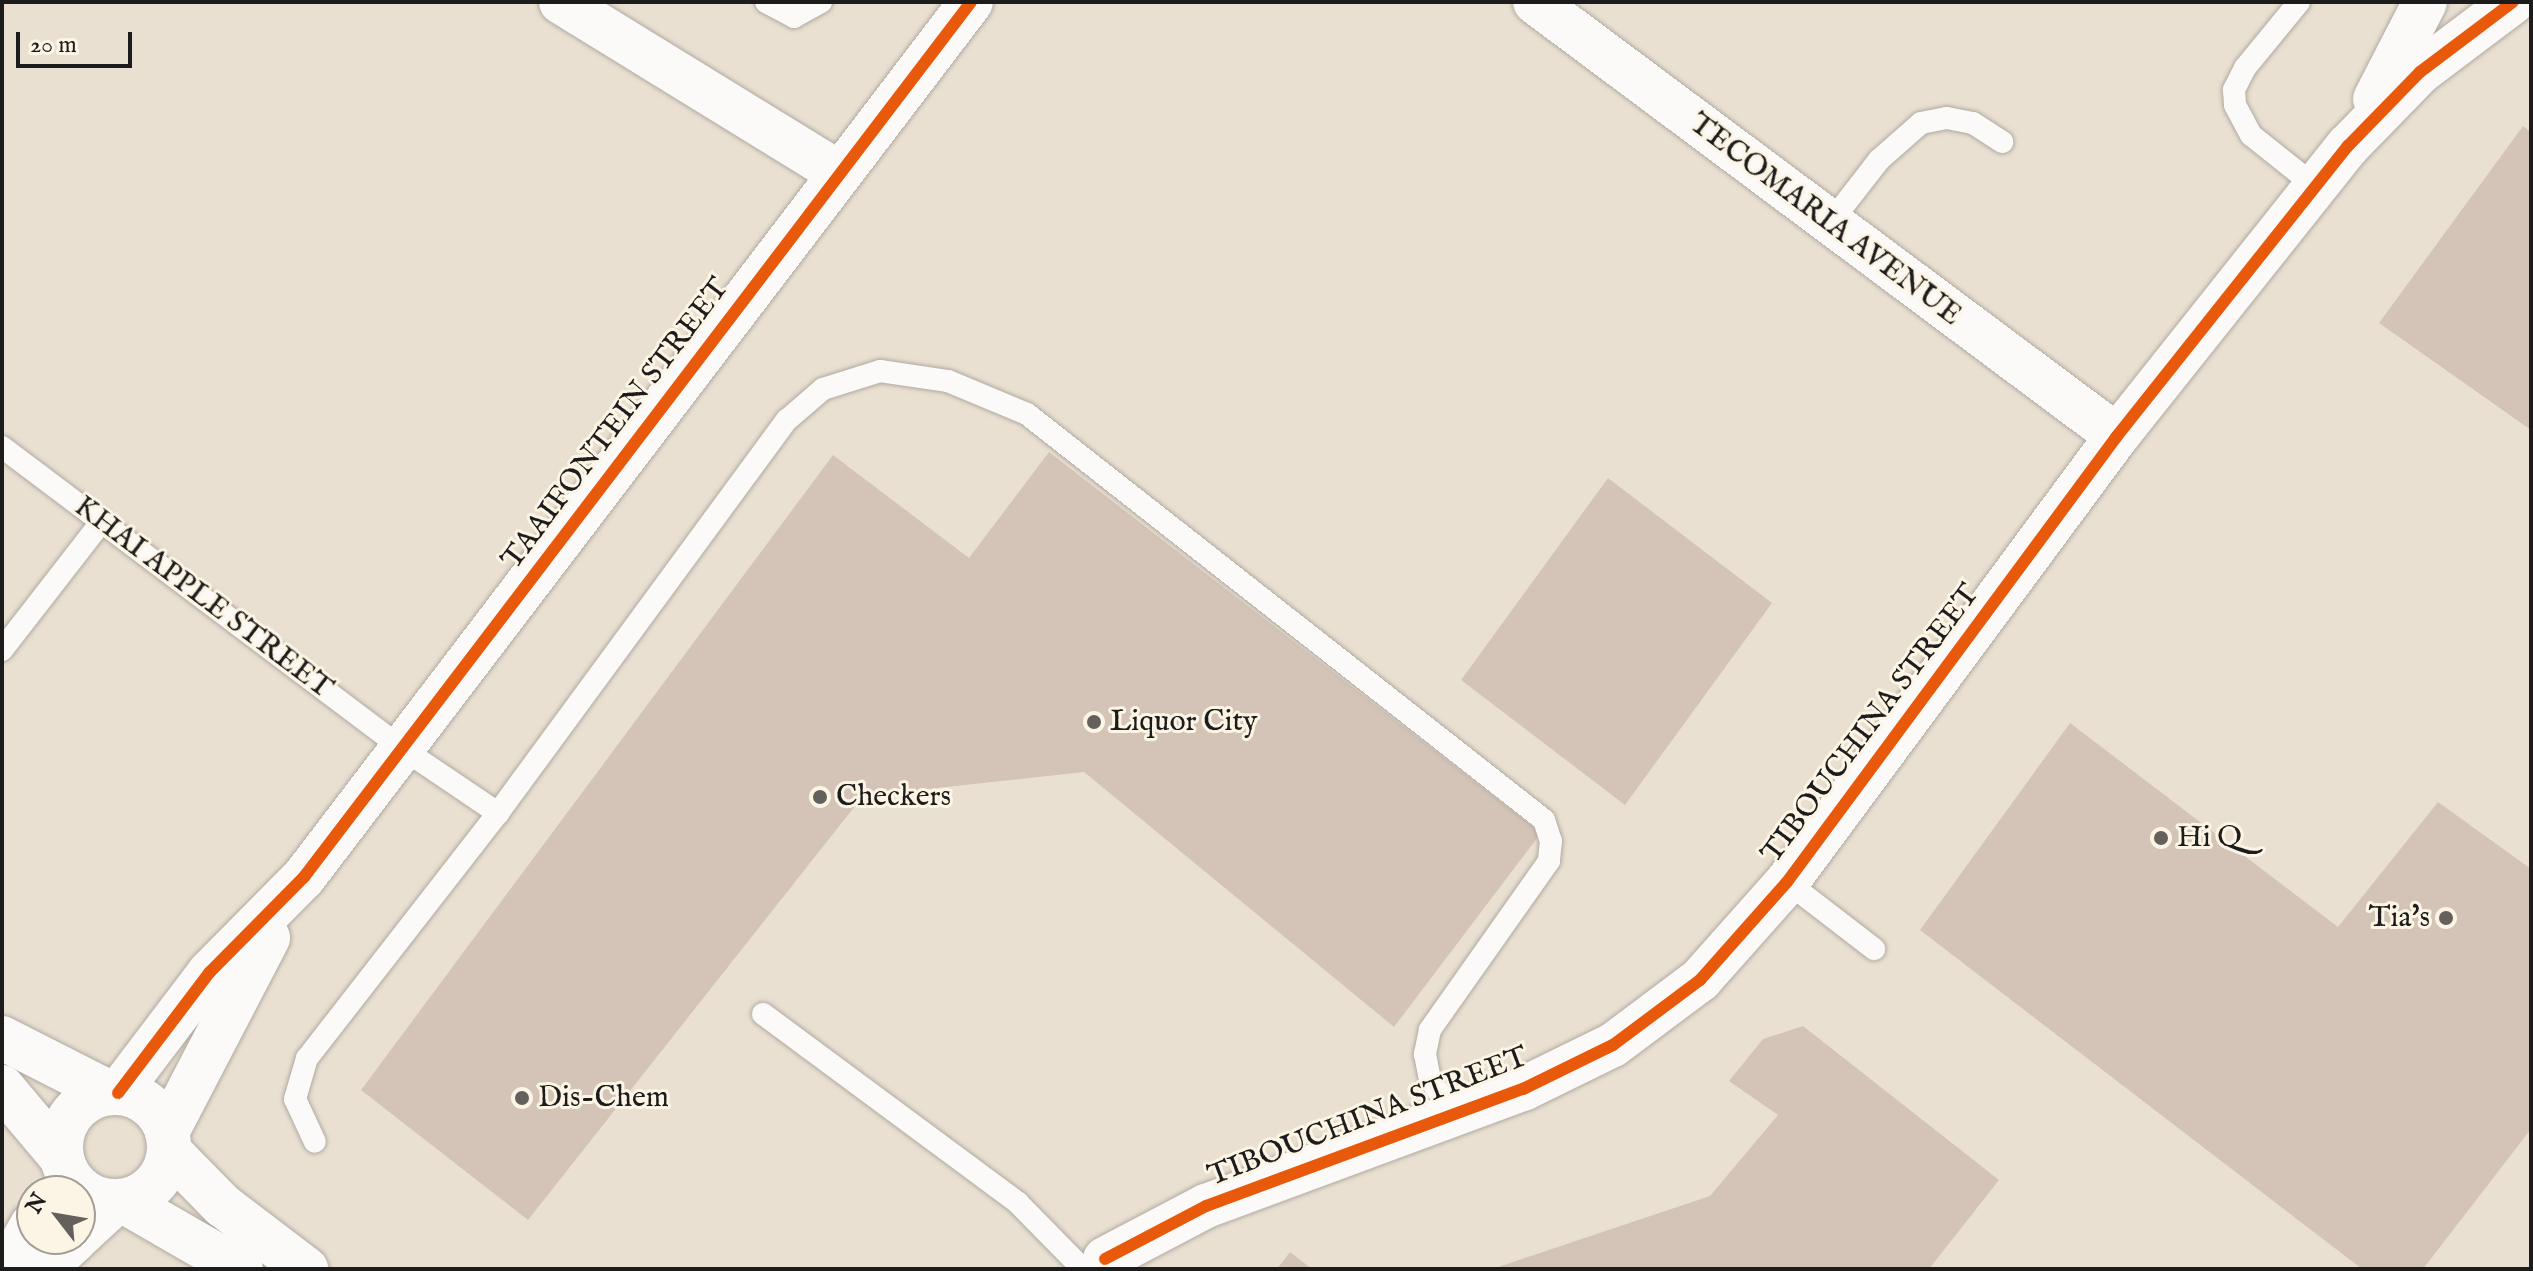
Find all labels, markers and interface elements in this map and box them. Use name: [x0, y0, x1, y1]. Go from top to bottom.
scale bar: [20, 16, 136, 66]
text: 20 m: [30, 30, 77, 61]
street label: TECOMARIA AVENUE: [1682, 106, 1968, 334]
street label: TAAIFONTEIN STREET: [495, 271, 737, 577]
street label: KHAI APPLE STREET: [67, 489, 339, 707]
street label: TIBOUCHINA STREET: [1754, 577, 1988, 871]
place label: Liquor City: [1110, 704, 1257, 740]
marker: Liquor City: [1085, 713, 1103, 731]
place label: Checkers: [836, 779, 951, 815]
marker: Checkers: [811, 788, 829, 806]
place label: Hi Q: [2177, 820, 2242, 856]
marker: Hi Q: [2152, 829, 2170, 847]
place label: Tia's: [2369, 900, 2430, 936]
marker: Tia's: [2437, 909, 2455, 927]
street label: TIBOUCHINA STREET: [1203, 1039, 1533, 1195]
place label: Dis-Chem: [538, 1080, 669, 1116]
marker: Dis-Chem: [513, 1089, 531, 1107]
north arrow: [16, 1175, 96, 1255]
text: N: [20, 1188, 54, 1219]

